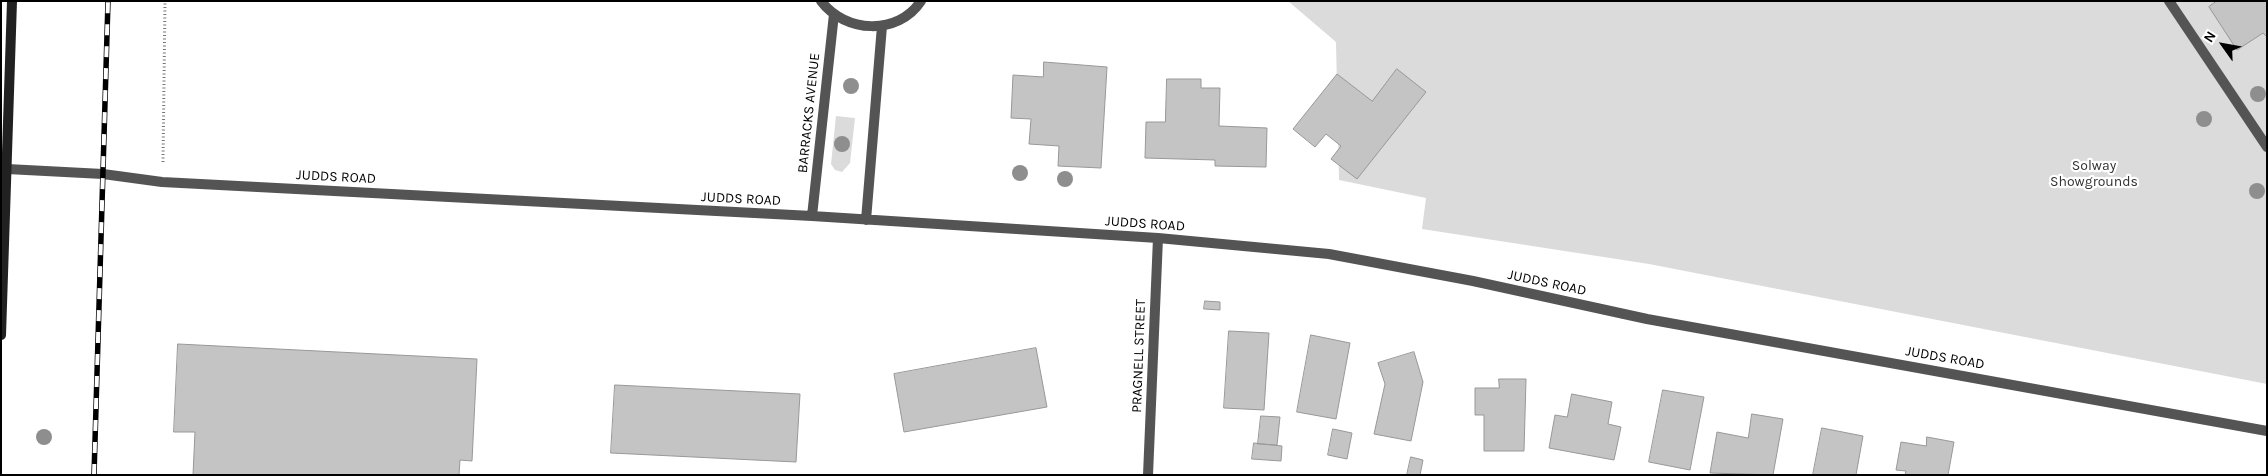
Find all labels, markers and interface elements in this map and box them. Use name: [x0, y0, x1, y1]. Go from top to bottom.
north arrow: [2198, 20, 2248, 70]
text: N: [2200, 28, 2220, 46]
street label: BARRACKS AVENUE: [794, 52, 824, 174]
park label: Solway Showgrounds: [2050, 158, 2138, 190]
street label: JUDDS ROAD: [296, 167, 376, 187]
street label: JUDDS ROAD: [701, 189, 781, 209]
street label: JUDDS ROAD: [1105, 213, 1185, 235]
street label: JUDDS ROAD: [1506, 266, 1588, 300]
street label: PRAGNELL STREET: [1129, 299, 1149, 413]
street label: JUDDS ROAD: [1904, 343, 1986, 373]

